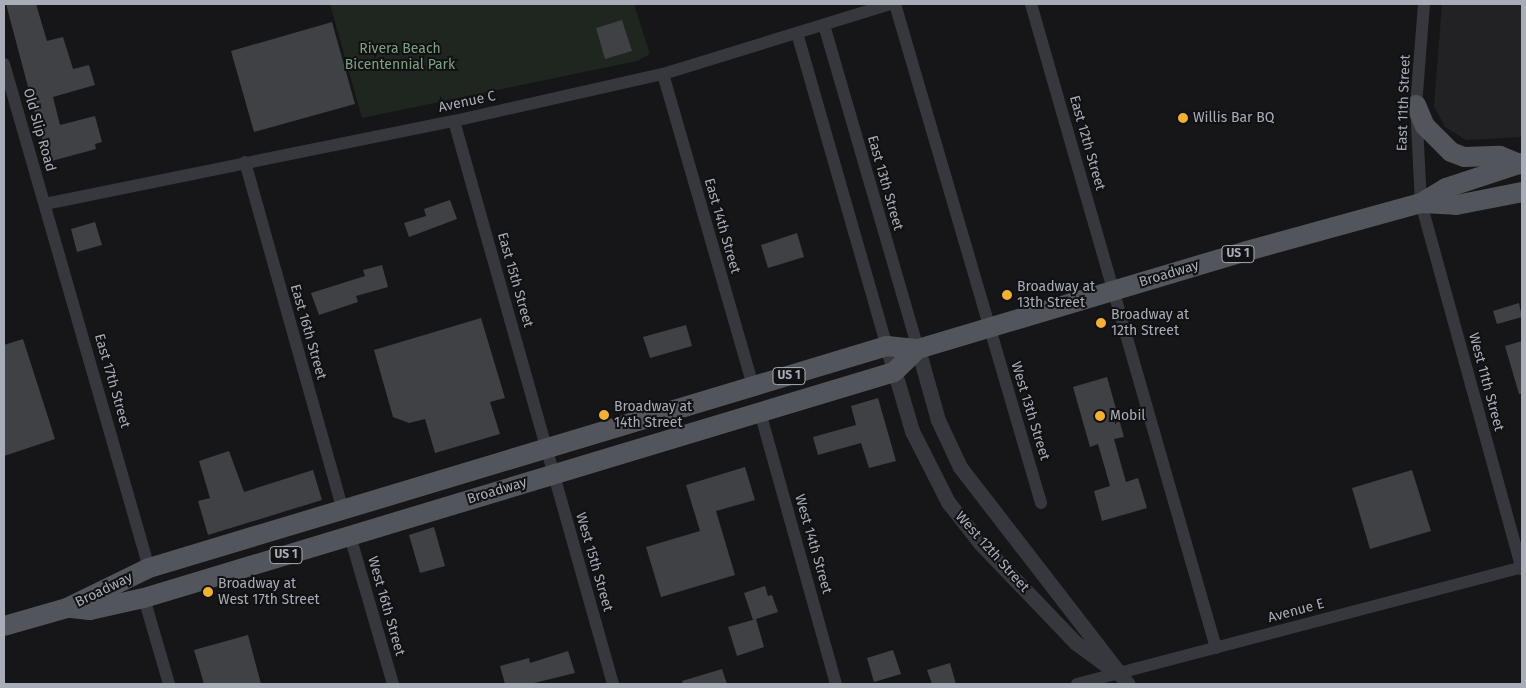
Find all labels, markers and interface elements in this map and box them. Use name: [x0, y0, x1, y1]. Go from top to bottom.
park label: Rivera Beach Bicentennial Park: [345, 41, 455, 74]
street label: East 11th Street: [1394, 54, 1414, 152]
street label: Old Slip Road: [19, 86, 59, 174]
street label: Avenue C: [437, 88, 497, 116]
street label: East 12th Street: [1065, 94, 1109, 192]
place label: Willis Bar BQ: [1193, 110, 1274, 126]
marker: Willis Bar BQ: [1177, 112, 1189, 124]
street label: East 13th Street: [863, 134, 907, 232]
street label: East 14th Street: [700, 176, 744, 276]
street label: East 15th Street: [493, 231, 537, 329]
road number: US 1: [1220, 244, 1256, 264]
street label: Broadway: [1137, 257, 1201, 291]
place label: Broadway at 13th Street: [1017, 279, 1095, 312]
street label: East 16th Street: [286, 282, 330, 382]
marker: Broadway at 13th Street: [1001, 289, 1013, 301]
place label: Broadway at 12th Street: [1111, 307, 1189, 340]
marker: Broadway at 12th Street: [1095, 317, 1107, 329]
street label: West 11th Street: [1465, 331, 1507, 433]
street label: East 17th Street: [91, 332, 133, 430]
street label: West 13th Street: [1007, 360, 1053, 462]
road number: US 1: [772, 366, 806, 386]
place label: Broadway at 14th Street: [614, 399, 692, 432]
place label: Mobil: [1110, 408, 1145, 424]
marker: Broadway at 14th Street: [598, 409, 610, 421]
marker: Mobil: [1094, 410, 1106, 422]
street label: Broadway: [465, 474, 529, 508]
street label: West 14th Street: [791, 492, 835, 596]
street label: West 12th Street: [952, 508, 1032, 596]
street label: West 15th Street: [572, 511, 616, 613]
road number: US 1: [268, 546, 304, 564]
street label: West 16th Street: [364, 554, 408, 658]
street label: Broadway: [73, 569, 135, 611]
place label: Broadway at West 17th Street: [218, 576, 320, 608]
marker: Broadway at West 17th Street: [202, 586, 214, 598]
street label: Avenue E: [1266, 595, 1326, 627]

